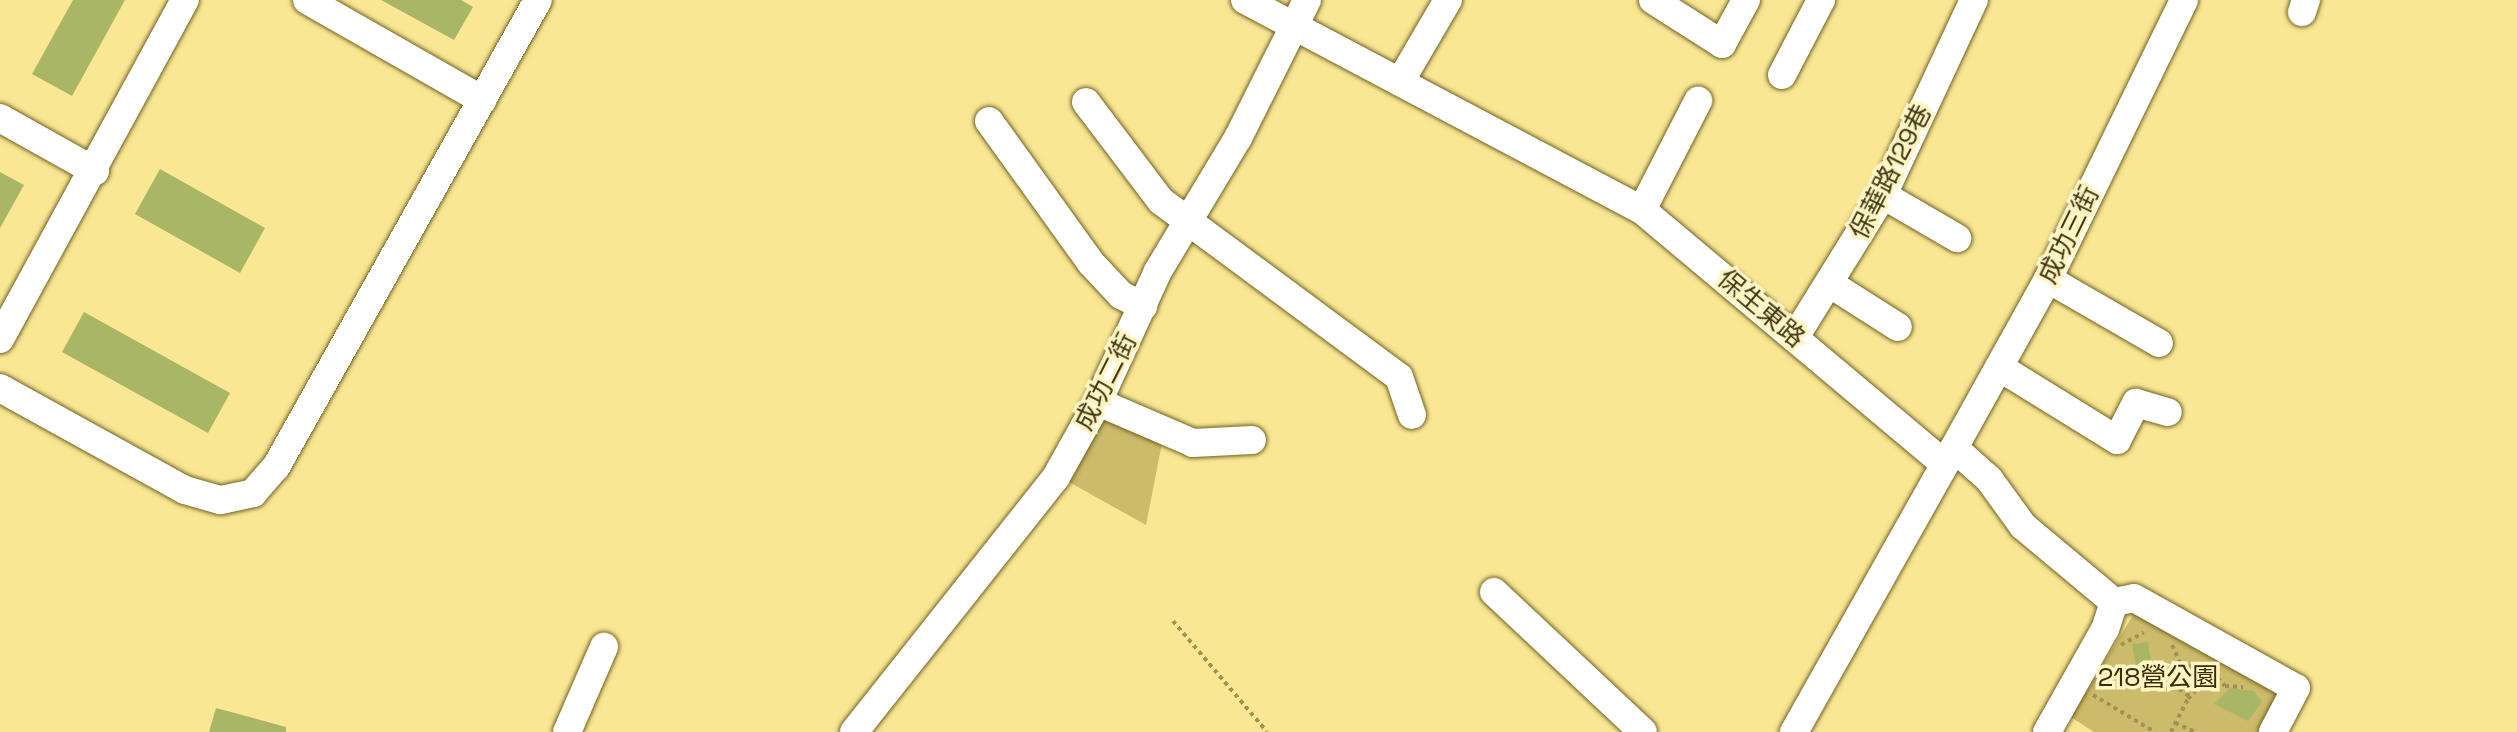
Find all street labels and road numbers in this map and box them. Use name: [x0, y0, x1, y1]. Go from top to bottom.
street label: 保華路129巷: [1844, 100, 1938, 244]
street label: 成功三街: [2032, 181, 2106, 289]
street label: 保生東路: [1711, 264, 1811, 354]
street label: 成功二街: [1068, 329, 1144, 435]

